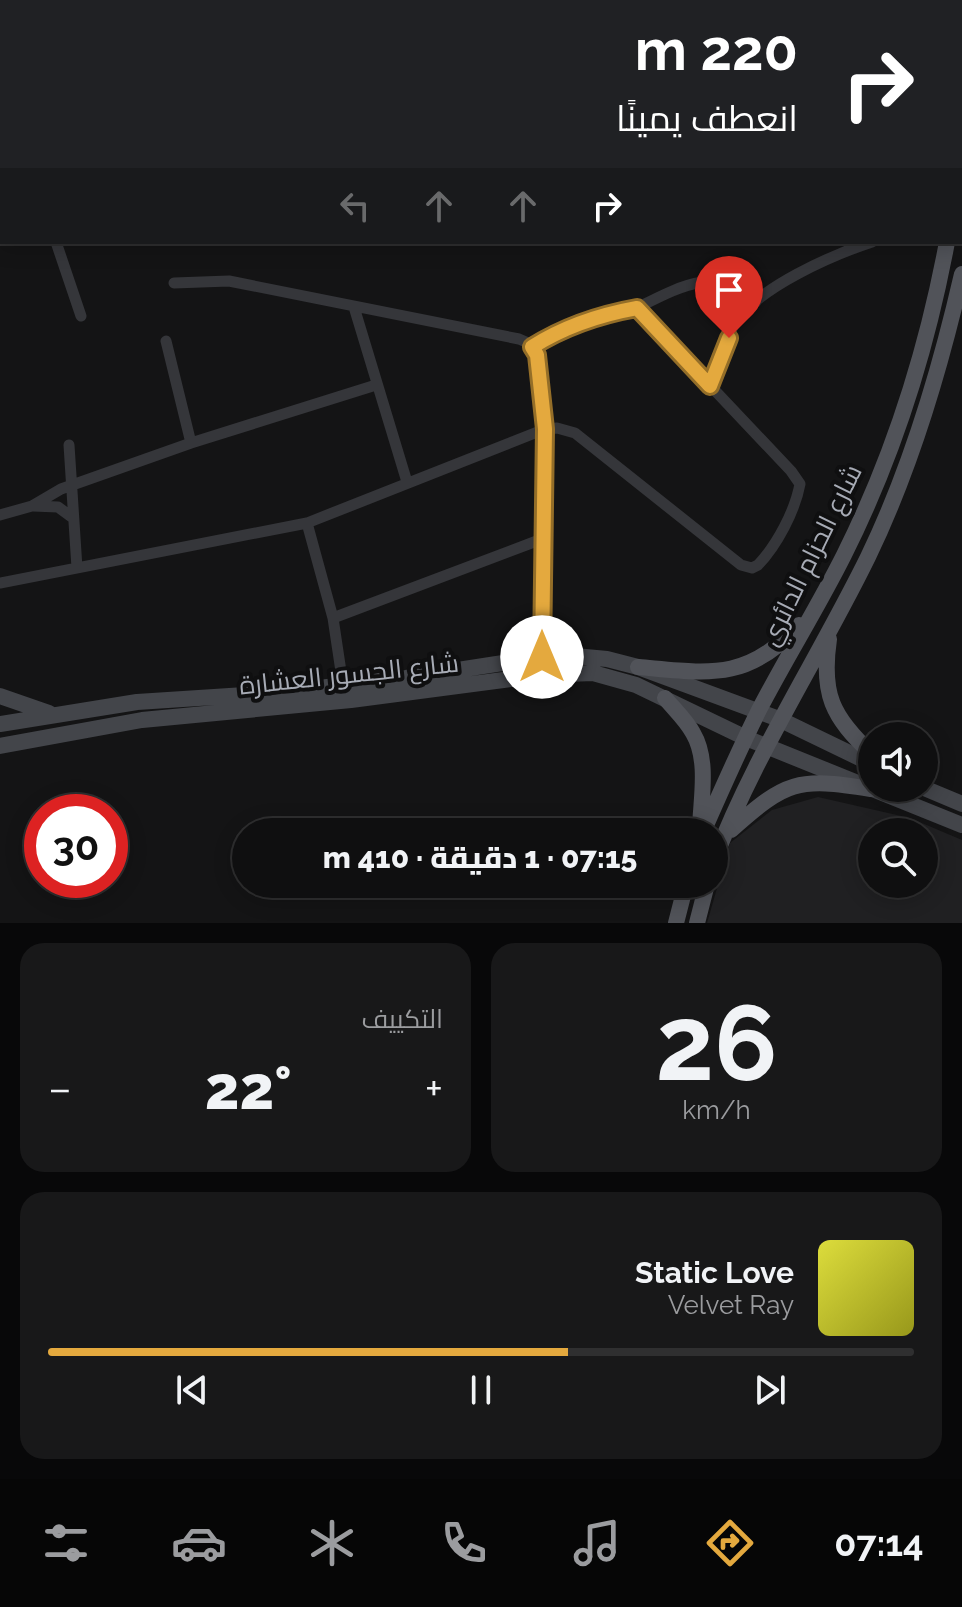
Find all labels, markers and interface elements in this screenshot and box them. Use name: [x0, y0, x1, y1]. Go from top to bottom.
text: 220 m: [635, 17, 798, 83]
icon: right: [826, 32, 930, 136]
text: انعطف يمينًا: [616, 97, 798, 139]
icon: left: [333, 184, 377, 228]
icon: ahead: [417, 184, 461, 228]
icon: ahead: [501, 184, 545, 228]
icon: right: [585, 184, 629, 228]
pin: [695, 256, 763, 338]
icon: arrive: [707, 268, 751, 312]
street label: شارع الحزام الدائري: [754, 460, 872, 653]
position arrow: [500, 615, 584, 699]
street label: شارع الجسور العشارة: [238, 648, 460, 702]
map controls: [858, 722, 938, 898]
button: sound: [858, 722, 938, 802]
speed limit sign: 30: [24, 794, 128, 898]
button: search: [858, 818, 938, 898]
text: 07:15 · 1 دقيقة · 410 m: [323, 840, 637, 875]
text: 26: [656, 982, 777, 1104]
text: التكييف: [361, 1004, 443, 1034]
text: 22°: [205, 1053, 292, 1123]
text: −: [48, 1063, 72, 1114]
text: +: [425, 1063, 443, 1114]
text: km/h: [682, 1095, 751, 1125]
text: Static Love: [635, 1255, 794, 1290]
text: Velvet Ray: [668, 1290, 794, 1320]
icon: previous: [170, 1368, 214, 1412]
icon: pause: [459, 1368, 503, 1412]
icon: next: [748, 1368, 792, 1412]
icon: filters: [38, 1515, 94, 1571]
icon: car: [171, 1515, 227, 1571]
icon: climate: [304, 1515, 360, 1571]
icon: phone: [436, 1515, 492, 1571]
icon: music: [569, 1515, 625, 1571]
icon: directions: [702, 1515, 758, 1571]
text: 07:14: [834, 1522, 924, 1564]

